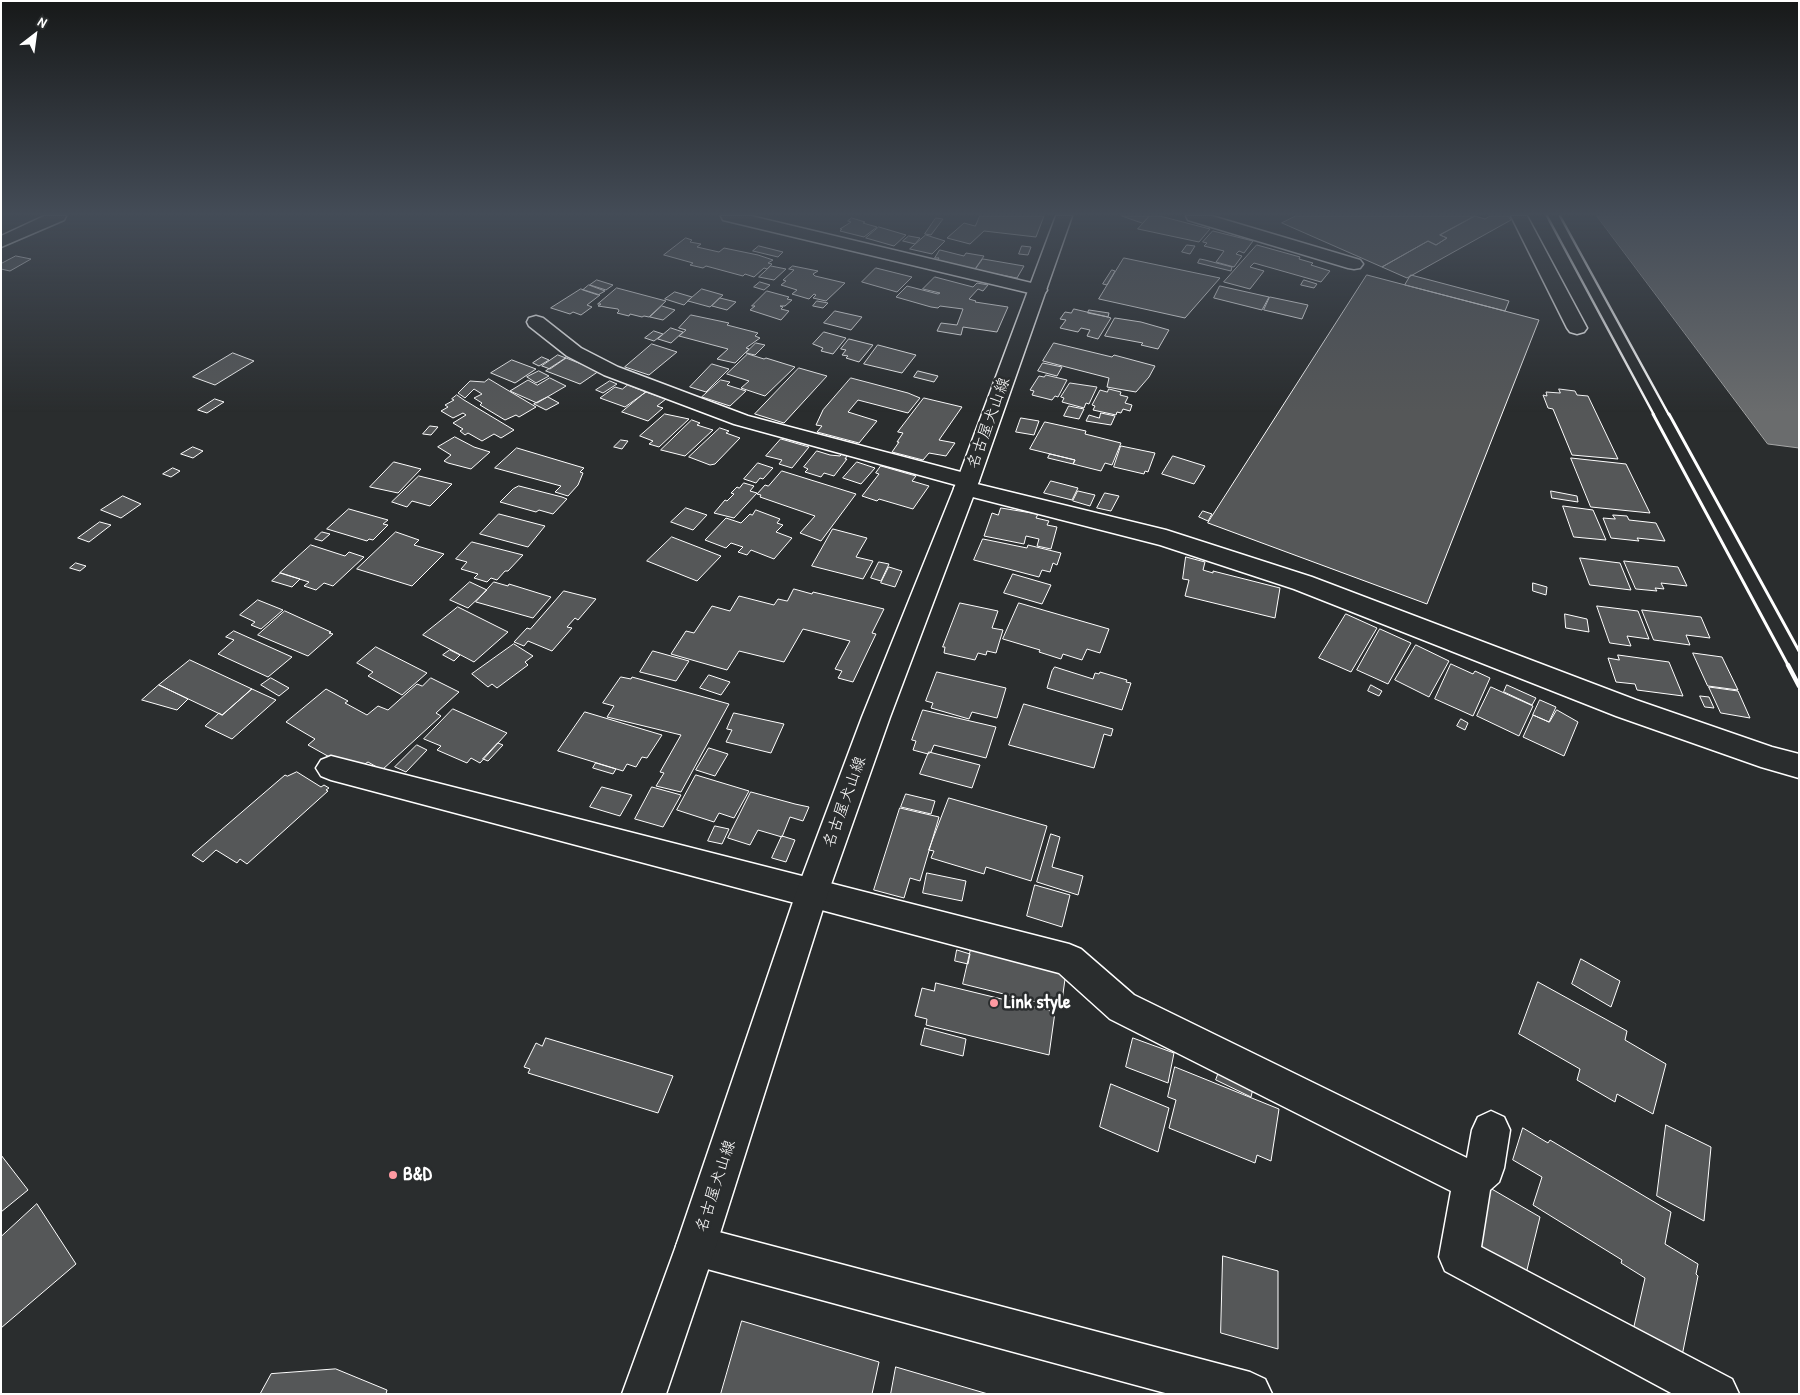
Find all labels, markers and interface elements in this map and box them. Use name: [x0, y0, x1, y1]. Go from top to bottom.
north arrow: [10, 10, 60, 60]
text: N: [35, 11, 51, 32]
street label: 名古屋犬山線: [964, 375, 1014, 471]
street label: 名古屋犬山線: [820, 754, 870, 850]
place label: Link style: [1004, 992, 1071, 1014]
marker: Link style: [988, 997, 1000, 1009]
street label: 名古屋犬山線: [692, 1137, 740, 1235]
place label: B&D: [403, 1164, 432, 1186]
marker: B&D: [387, 1169, 399, 1181]

